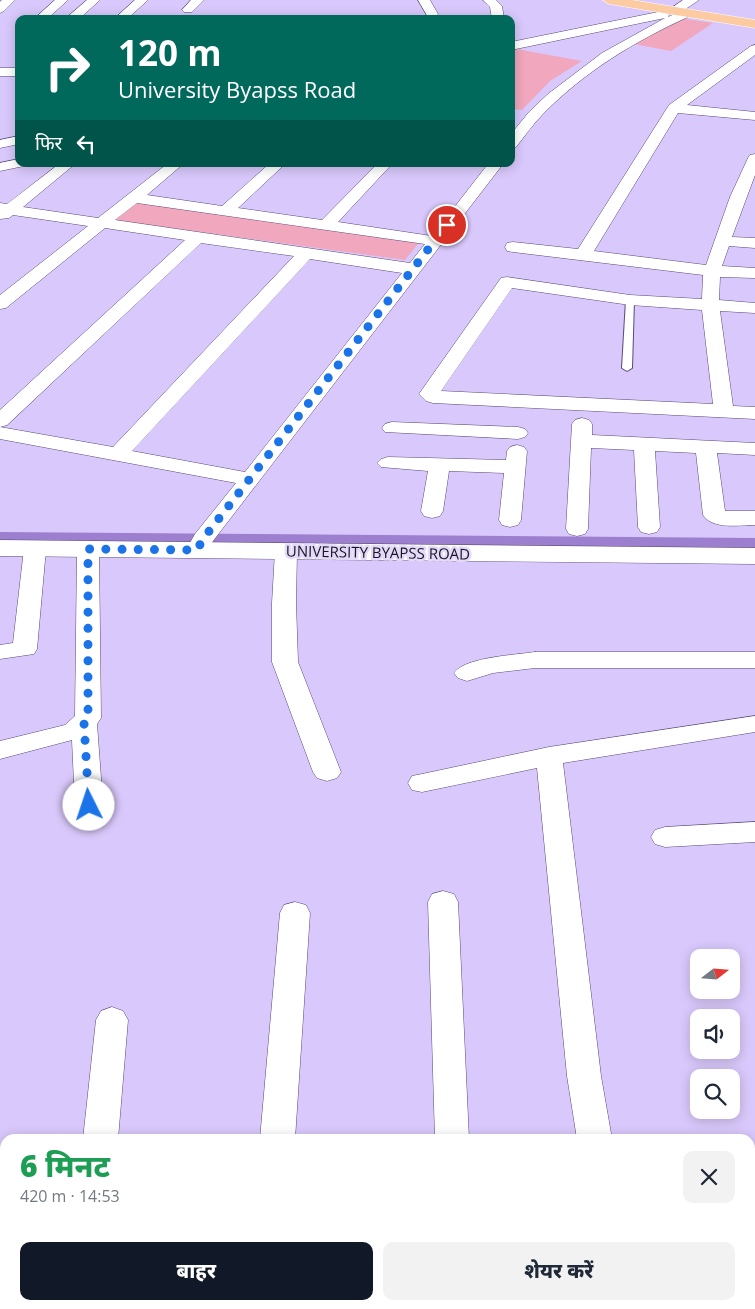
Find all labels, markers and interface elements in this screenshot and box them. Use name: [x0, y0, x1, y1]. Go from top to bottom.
text: 120 m: [118, 29, 222, 76]
icon: right: [35, 35, 100, 100]
text: University Byapss Road: [118, 74, 356, 104]
text: फिर: [35, 130, 62, 156]
icon: left: [72, 130, 100, 158]
pin: [426, 204, 468, 246]
icon: arrive: [433, 211, 461, 239]
street label: UNIVERSITY BYAPSS ROAD: [286, 540, 470, 564]
position arrow: [62, 778, 114, 830]
north arrow: [690, 949, 740, 999]
map controls: [690, 949, 740, 1119]
button: sound: [690, 1009, 740, 1059]
button: search: [690, 1069, 740, 1119]
text: 6 मिनट: [20, 1145, 110, 1186]
button: close: [683, 1151, 735, 1203]
text: 420 m · 14:53: [20, 1185, 120, 1207]
button: बाहर: [20, 1242, 373, 1300]
button: शेयर करें: [383, 1242, 735, 1300]

